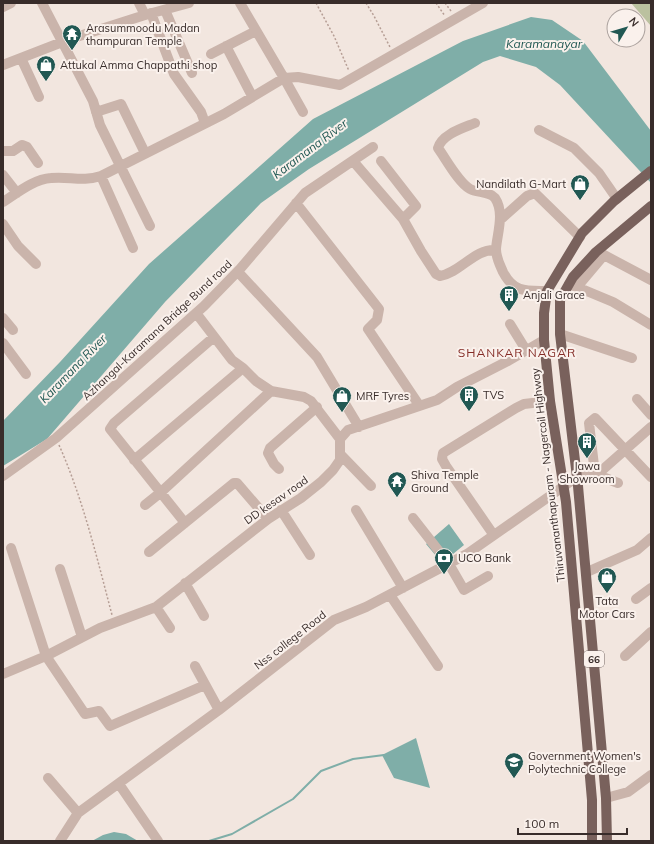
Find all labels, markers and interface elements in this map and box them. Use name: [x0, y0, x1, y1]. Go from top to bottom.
north arrow: [606, 8, 646, 48]
text: N: [626, 14, 642, 29]
place label: Arasummoodu Madan thampuran Temple: [86, 21, 200, 48]
temple icon: Arasummoodu Madan thampuran Temple: [61, 23, 83, 51]
water label: Karamanayar: [506, 36, 583, 51]
shop icon: Attukal Amma Chappathi shop: [35, 54, 57, 82]
place label: Attukal Amma Chappathi shop: [60, 58, 218, 72]
water label: Karamana River: [269, 115, 351, 182]
shop icon: Nandilath G-Mart: [569, 173, 591, 201]
place label: Nandilath G-Mart: [476, 177, 566, 191]
street label: Azhangal-Karamana Bridge Bund road: [79, 257, 235, 403]
building icon: Anjali Grace: [498, 284, 520, 312]
place label: Anjali Grace: [523, 288, 585, 302]
water label: Karamana River: [36, 331, 110, 406]
district label: SHANKAR NAGAR: [458, 345, 576, 360]
street label: Thiruvananthapuram - Nagercoil Highway: [528, 367, 568, 583]
building icon: TVS: [458, 384, 480, 412]
shop icon: MRF Tyres: [331, 385, 353, 413]
place label: TVS: [483, 388, 504, 402]
place label: MRF Tyres: [356, 389, 409, 403]
building icon: Jawa Showroom: [576, 431, 598, 459]
place label: Jawa Showroom: [559, 459, 615, 486]
place label: Shiva Temple Ground: [411, 468, 479, 495]
temple icon: Shiva Temple Ground: [386, 470, 408, 498]
street label: DD kesav road: [241, 473, 311, 527]
bank icon: UCO Bank: [433, 547, 455, 575]
place label: UCO Bank: [458, 551, 511, 565]
shop icon: Tata Motor Cars: [596, 566, 618, 594]
place label: Tata Motor Cars: [579, 594, 635, 621]
street label: Nss college Road: [251, 608, 329, 672]
road number: 66: [584, 651, 604, 667]
place label: Government Women's Polytechnic College: [528, 749, 641, 776]
school or university icon: Government Women's Polytechnic College: [503, 751, 525, 779]
scale bar: [518, 810, 627, 836]
text: 100 m: [524, 816, 559, 831]

